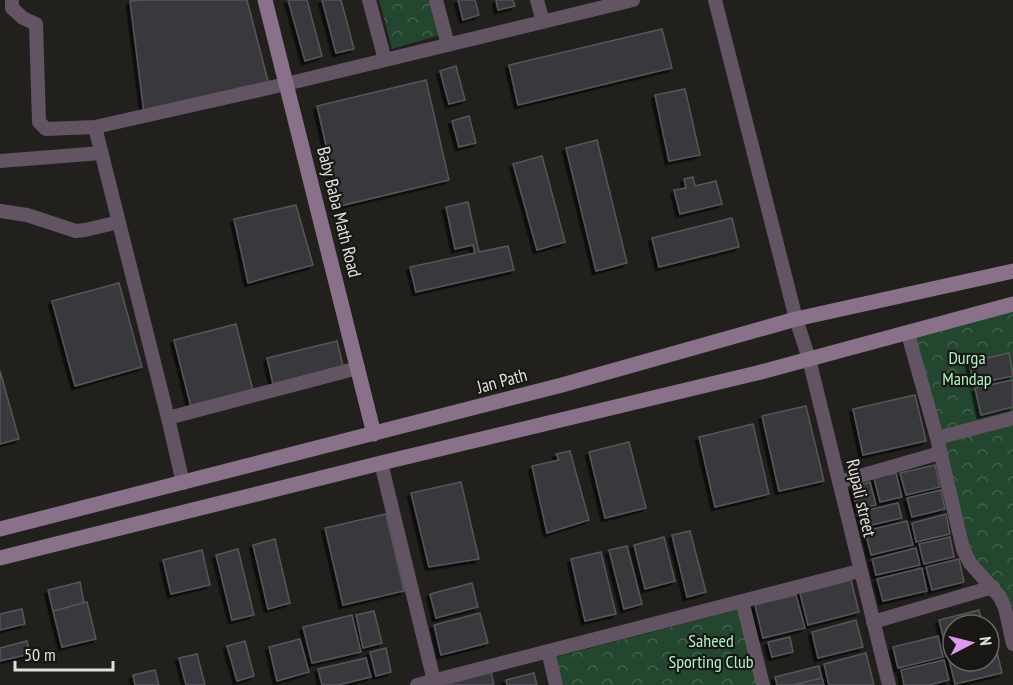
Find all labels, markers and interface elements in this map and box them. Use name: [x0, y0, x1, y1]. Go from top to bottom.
street label: Baby Baba Math Road: [312, 144, 367, 280]
park label: Durga Mandap: [942, 346, 992, 390]
street label: Jan Path: [473, 363, 529, 398]
street label: Rupali street: [841, 457, 882, 539]
north arrow: [941, 613, 1001, 673]
park label: Saheed Sporting Club: [668, 629, 754, 673]
scale bar: [15, 634, 112, 672]
text: N: [975, 636, 996, 647]
text: 50 m: [24, 643, 56, 666]

